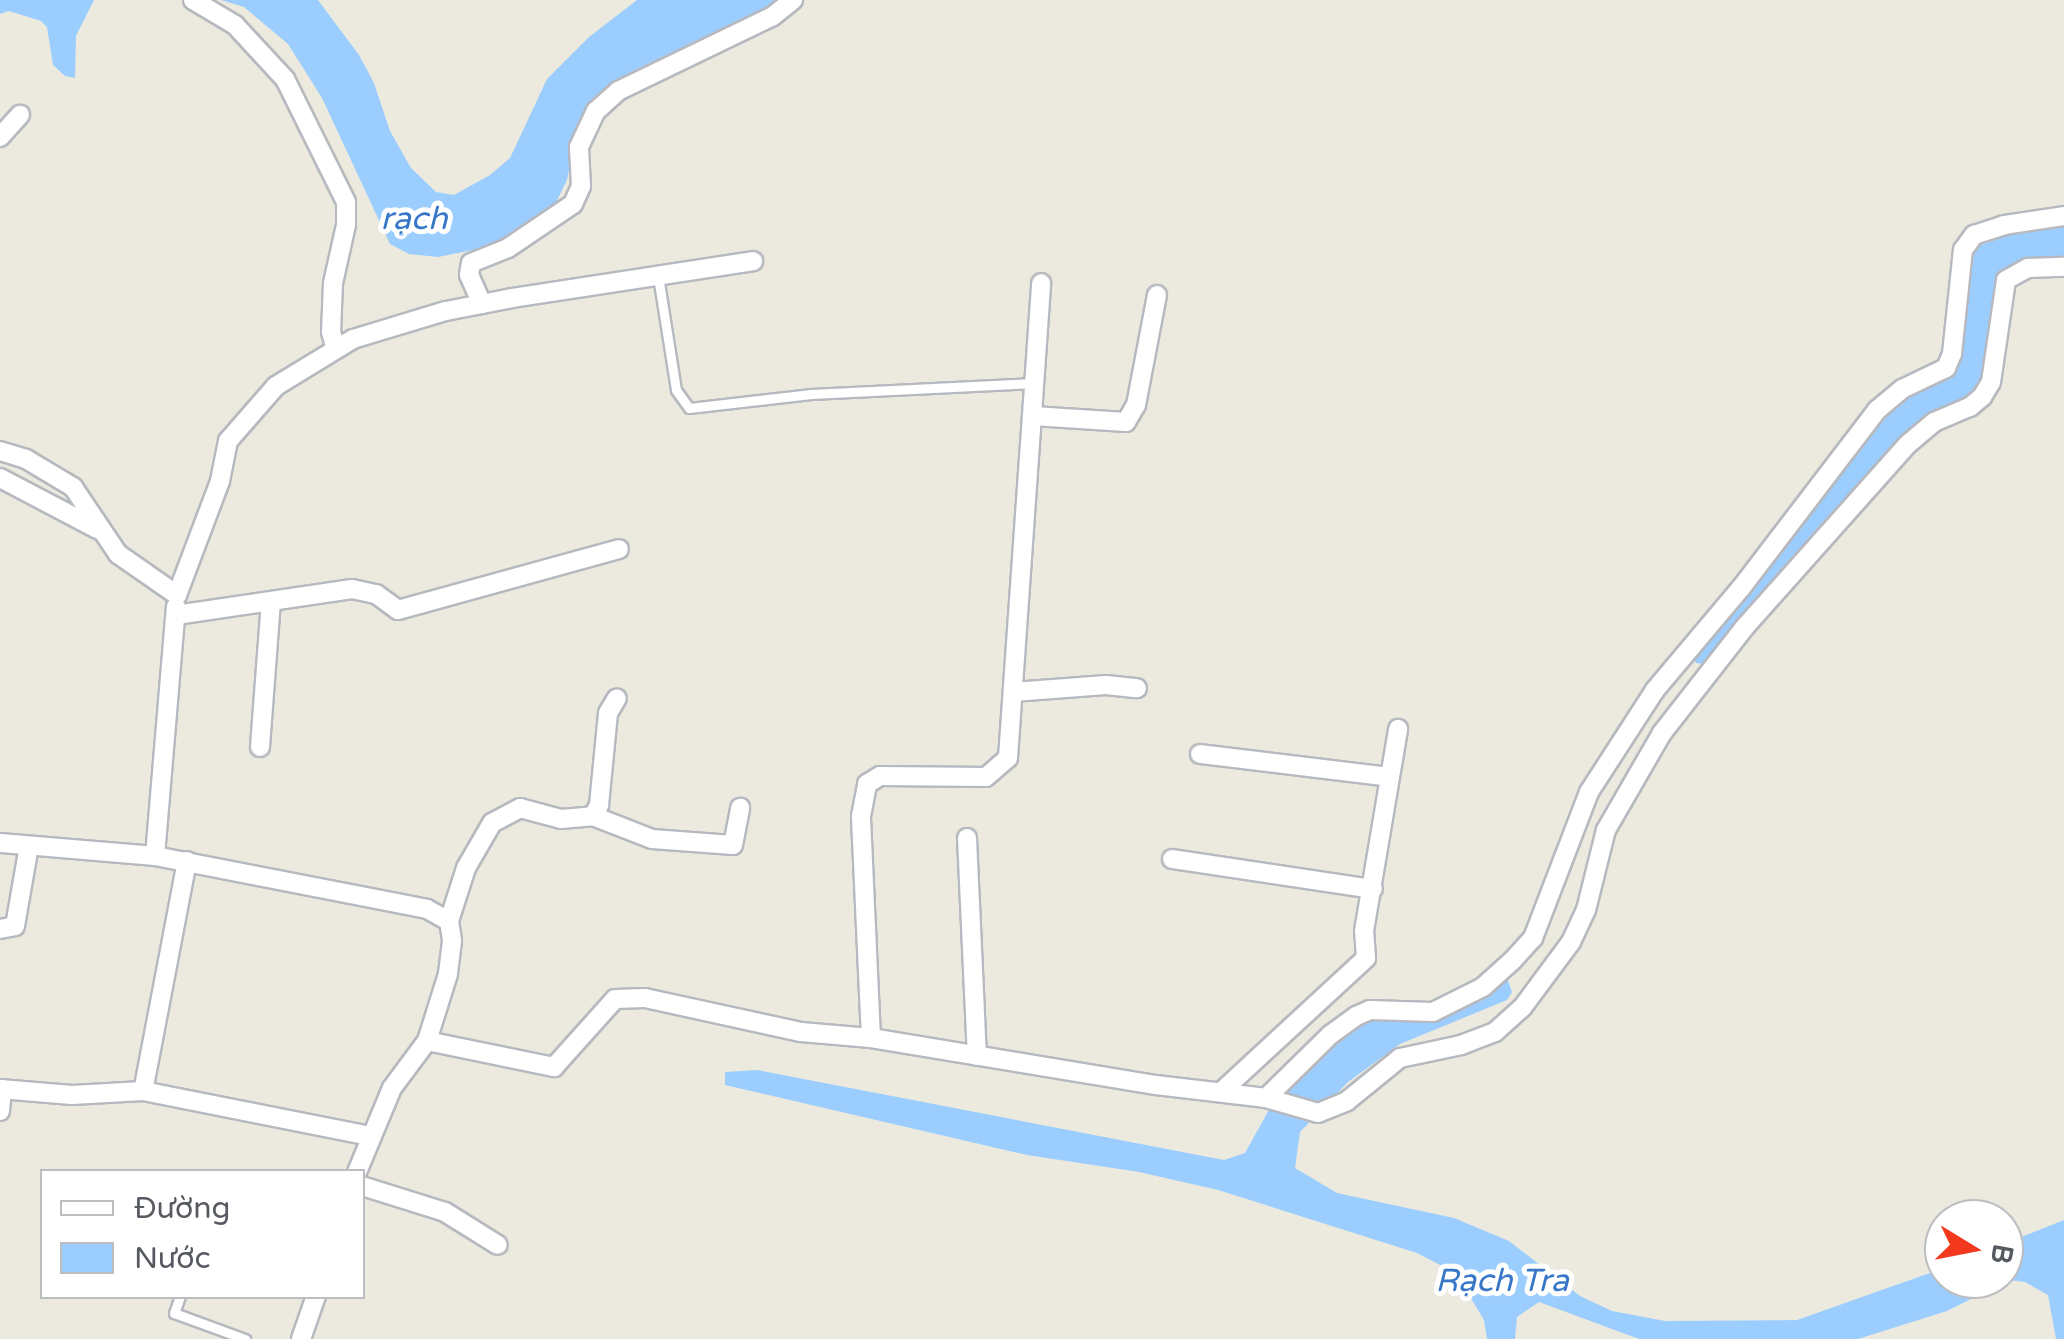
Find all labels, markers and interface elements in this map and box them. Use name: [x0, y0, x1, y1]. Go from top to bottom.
water label: rạch: [381, 200, 447, 238]
legend: [40, 1169, 365, 1299]
text: Đường: [134, 1190, 230, 1227]
north arrow: [1924, 1199, 2024, 1299]
text: Nước: [134, 1240, 211, 1277]
text: B: [1983, 1241, 2020, 1266]
water label: Rạch Tra: [1435, 1262, 1569, 1300]

